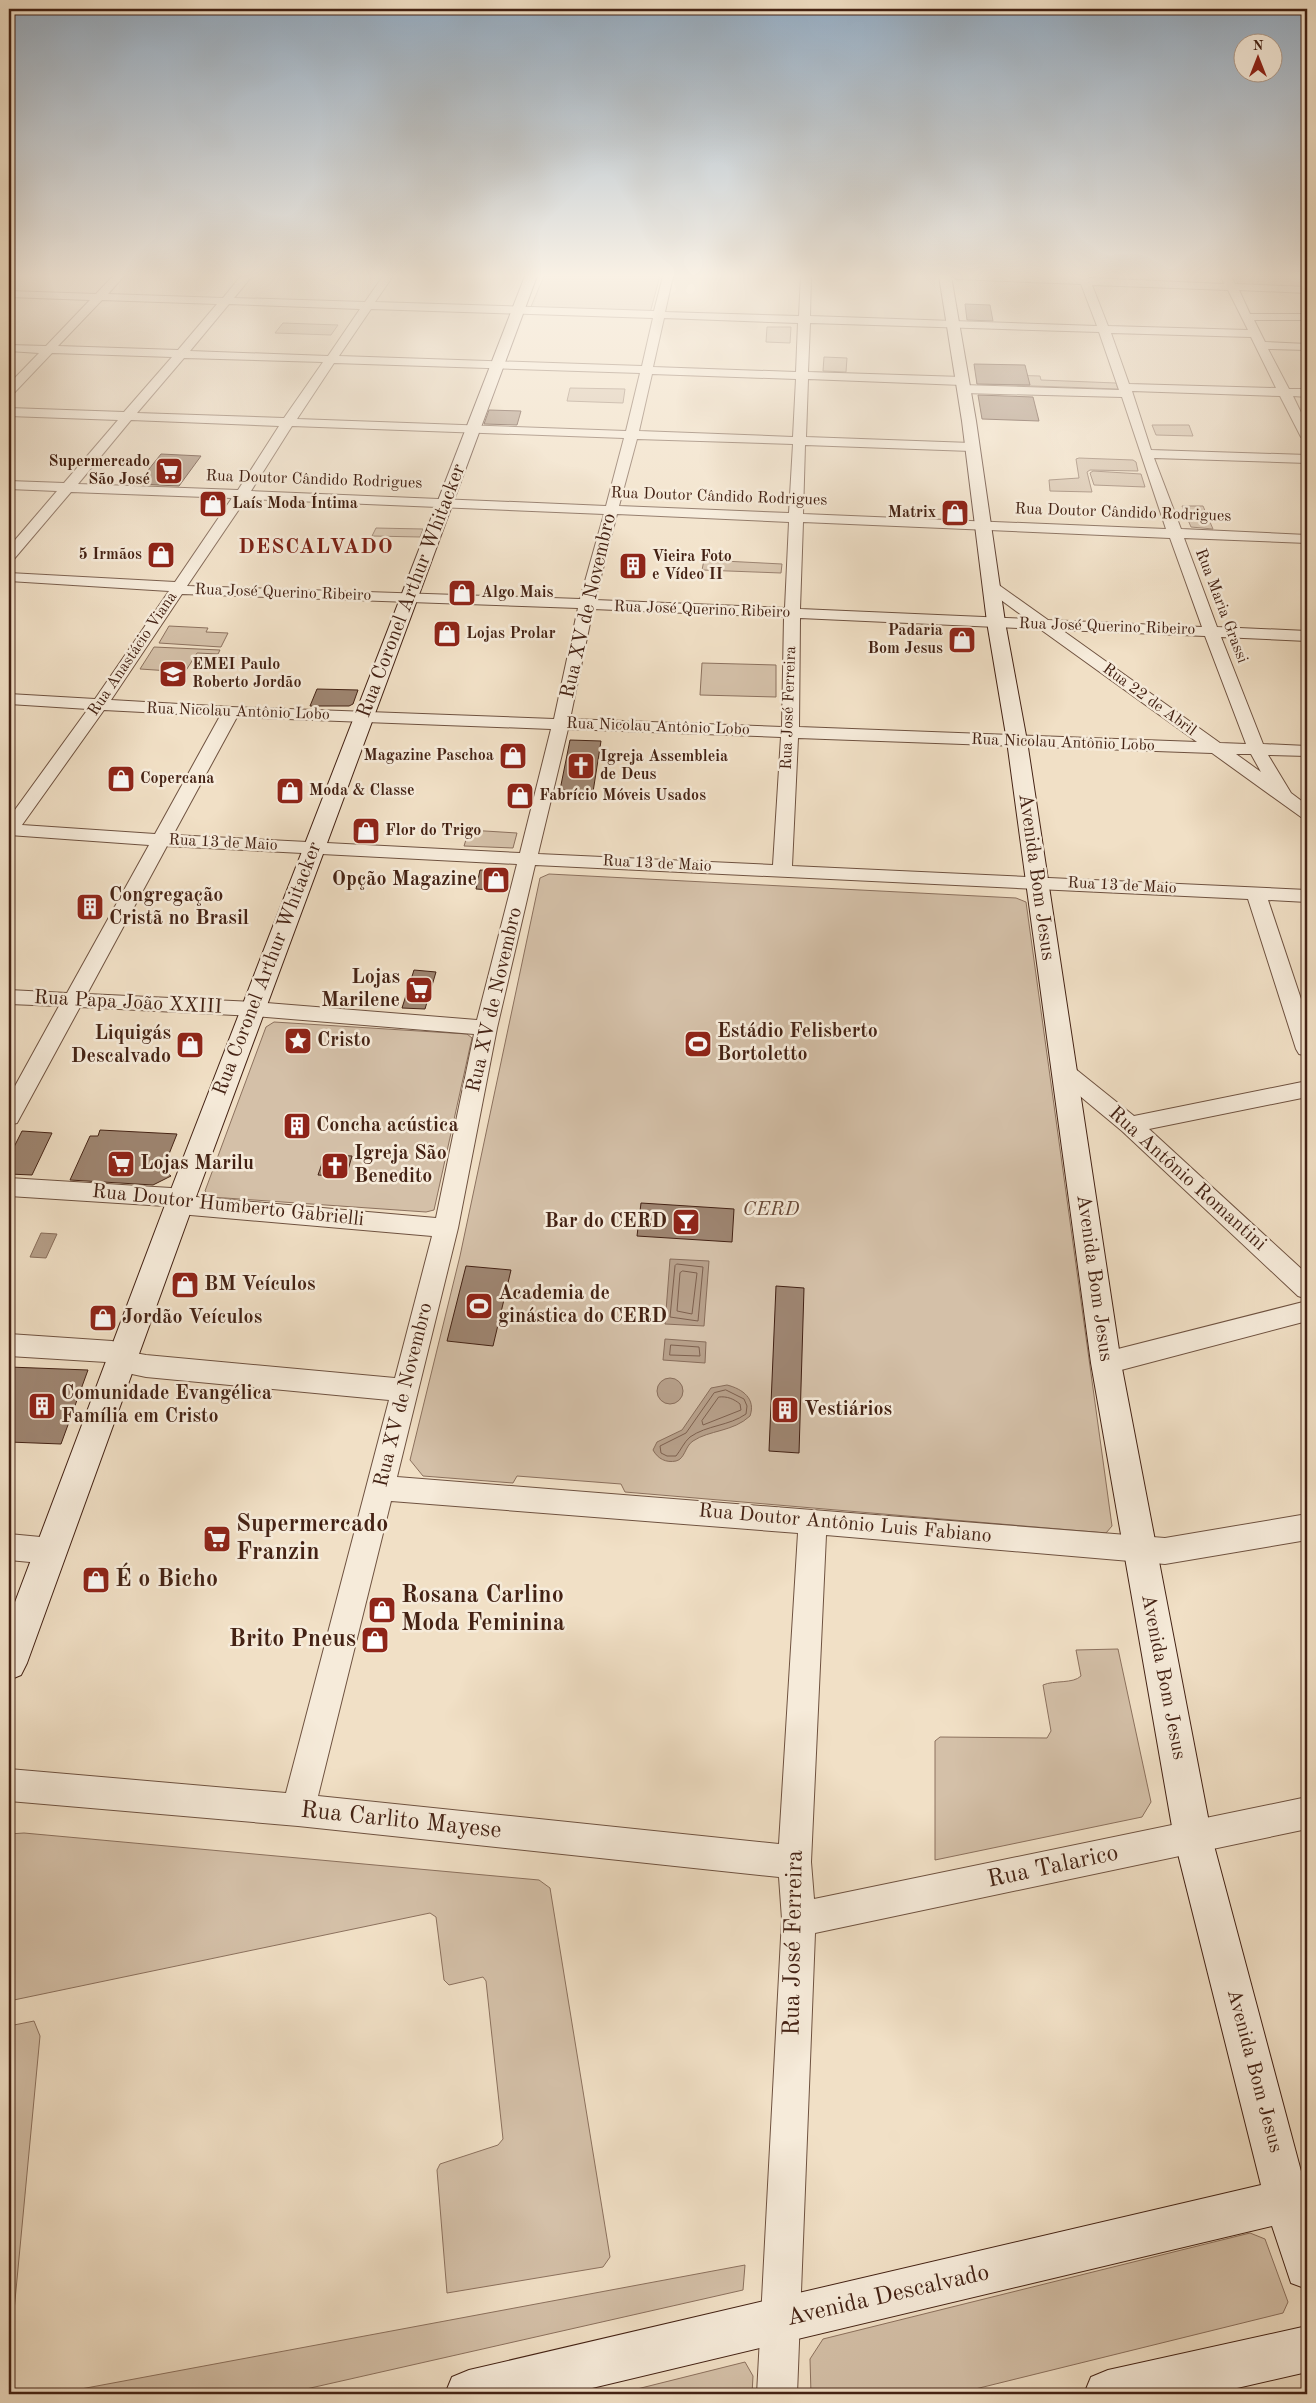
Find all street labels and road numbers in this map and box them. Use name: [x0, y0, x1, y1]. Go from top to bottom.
street label: Rua Coronel Arthur Whitacker: [354, 461, 470, 721]
street label: Rua Doutor Cândido Rodrigues: [205, 468, 423, 492]
street label: Rua Doutor Cândido Rodrigues: [610, 485, 828, 509]
street label: Rua Doutor Cândido Rodrigues: [1014, 501, 1232, 525]
street label: Rua XV de Novembro: [558, 512, 620, 700]
street label: Rua Maria Grassi: [1192, 547, 1250, 665]
street label: Rua José Querino Ribeiro: [194, 582, 372, 604]
street label: Rua Anastácio Viana: [86, 589, 180, 719]
street label: Rua José Querino Ribeiro: [613, 599, 791, 621]
street label: Rua José Querino Ribeiro: [1018, 616, 1196, 638]
street label: Rua José Ferreira: [779, 646, 799, 770]
street label: Rua 22 de Abril: [1099, 661, 1199, 739]
street label: Rua Nicolau Antônio Lobo: [146, 701, 330, 723]
street label: Rua Nicolau Antônio Lobo: [566, 716, 750, 738]
street label: Rua Nicolau Antônio Lobo: [971, 732, 1155, 754]
street label: Avenida Bom Jesus: [1014, 792, 1058, 962]
street label: Rua 13 de Maio: [168, 832, 278, 854]
street label: Rua Coronel Arthur Whitacker: [210, 839, 326, 1099]
street label: Rua 13 de Maio: [602, 853, 712, 875]
street label: Rua 13 de Maio: [1067, 875, 1177, 897]
street label: Rua XV de Novembro: [464, 906, 526, 1094]
street label: Rua Papa João XXIII: [33, 988, 223, 1018]
street label: Rua Antônio Romantini: [1104, 1103, 1270, 1255]
street label: Rua Doutor Humberto Gabrielli: [91, 1182, 365, 1230]
street label: Avenida Bom Jesus: [1072, 1193, 1116, 1363]
street label: Rua XV de Novembro: [371, 1301, 437, 1489]
street label: Rua Doutor Antônio Luis Fabiano: [698, 1501, 992, 1547]
street label: Avenida Bom Jesus: [1137, 1593, 1189, 1761]
street label: Rua Carlito Mayese: [299, 1799, 503, 1843]
street label: Rua Talarico: [985, 1841, 1121, 1893]
street label: Rua José Ferreira: [780, 1850, 808, 2036]
street label: Avenida Bom Jesus: [1223, 1987, 1285, 2155]
street label: Avenida Descalvado: [784, 2261, 992, 2331]

